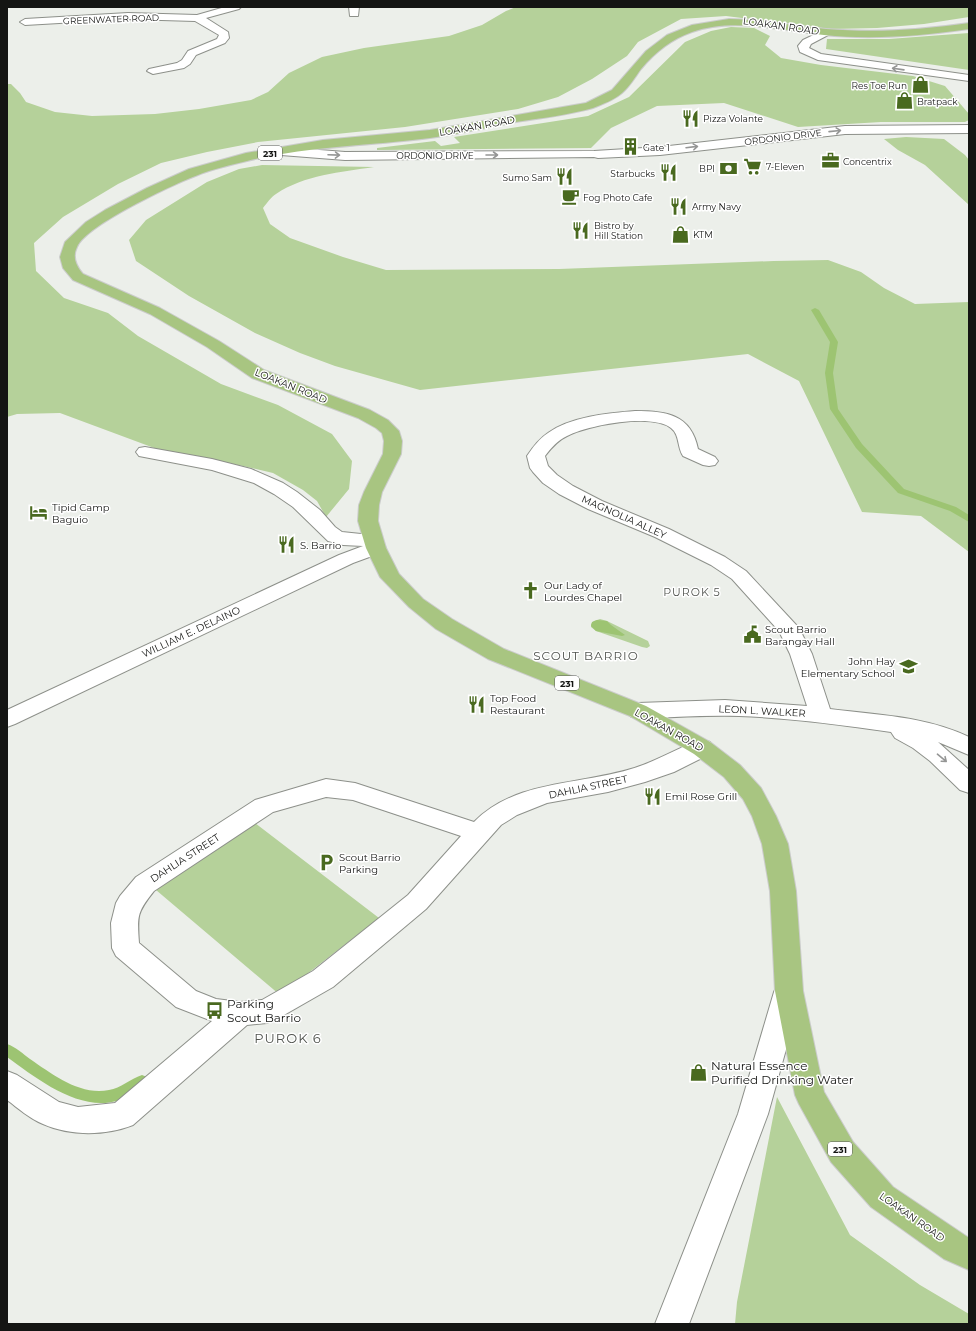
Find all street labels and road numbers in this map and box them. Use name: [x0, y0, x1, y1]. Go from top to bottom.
street label: GREENWATER ROAD: [63, 12, 159, 26]
street label: LOAKAN ROAD: [742, 14, 820, 38]
street label: LOAKAN ROAD: [438, 113, 516, 139]
street label: ORDONIO DRIVE: [744, 127, 822, 147]
road number: 231: [258, 146, 282, 160]
street label: ORDONIO DRIVE: [396, 150, 474, 161]
street label: LOAKAN ROAD: [253, 366, 329, 406]
street label: MAGNOLIA ALLEY: [580, 492, 669, 542]
street label: WILLIAM E. DELAINO: [140, 603, 242, 661]
road number: 231: [555, 676, 579, 690]
street label: LEON L. WALKER: [718, 702, 806, 720]
street label: LOAKAN ROAD: [632, 706, 706, 754]
street label: DAHLIA STREET: [547, 772, 629, 802]
street label: DAHLIA STREET: [148, 831, 222, 885]
road number: 231: [828, 1142, 852, 1156]
street label: LOAKAN ROAD: [877, 1190, 947, 1244]

